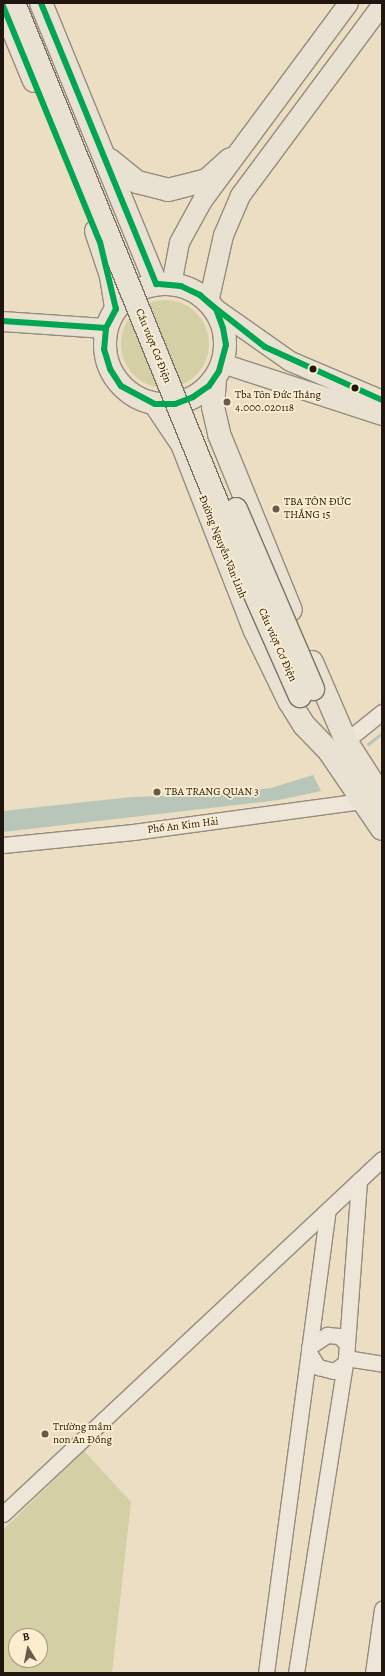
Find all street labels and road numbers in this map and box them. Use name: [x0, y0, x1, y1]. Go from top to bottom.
street label: Cầu vượt Cơ Điện: [132, 307, 174, 385]
street label: Đường Nguyễn Văn Linh: [195, 493, 249, 601]
street label: Cầu vượt Cơ Điện: [255, 606, 299, 684]
street label: Phố An Kim Hải: [147, 815, 219, 837]

